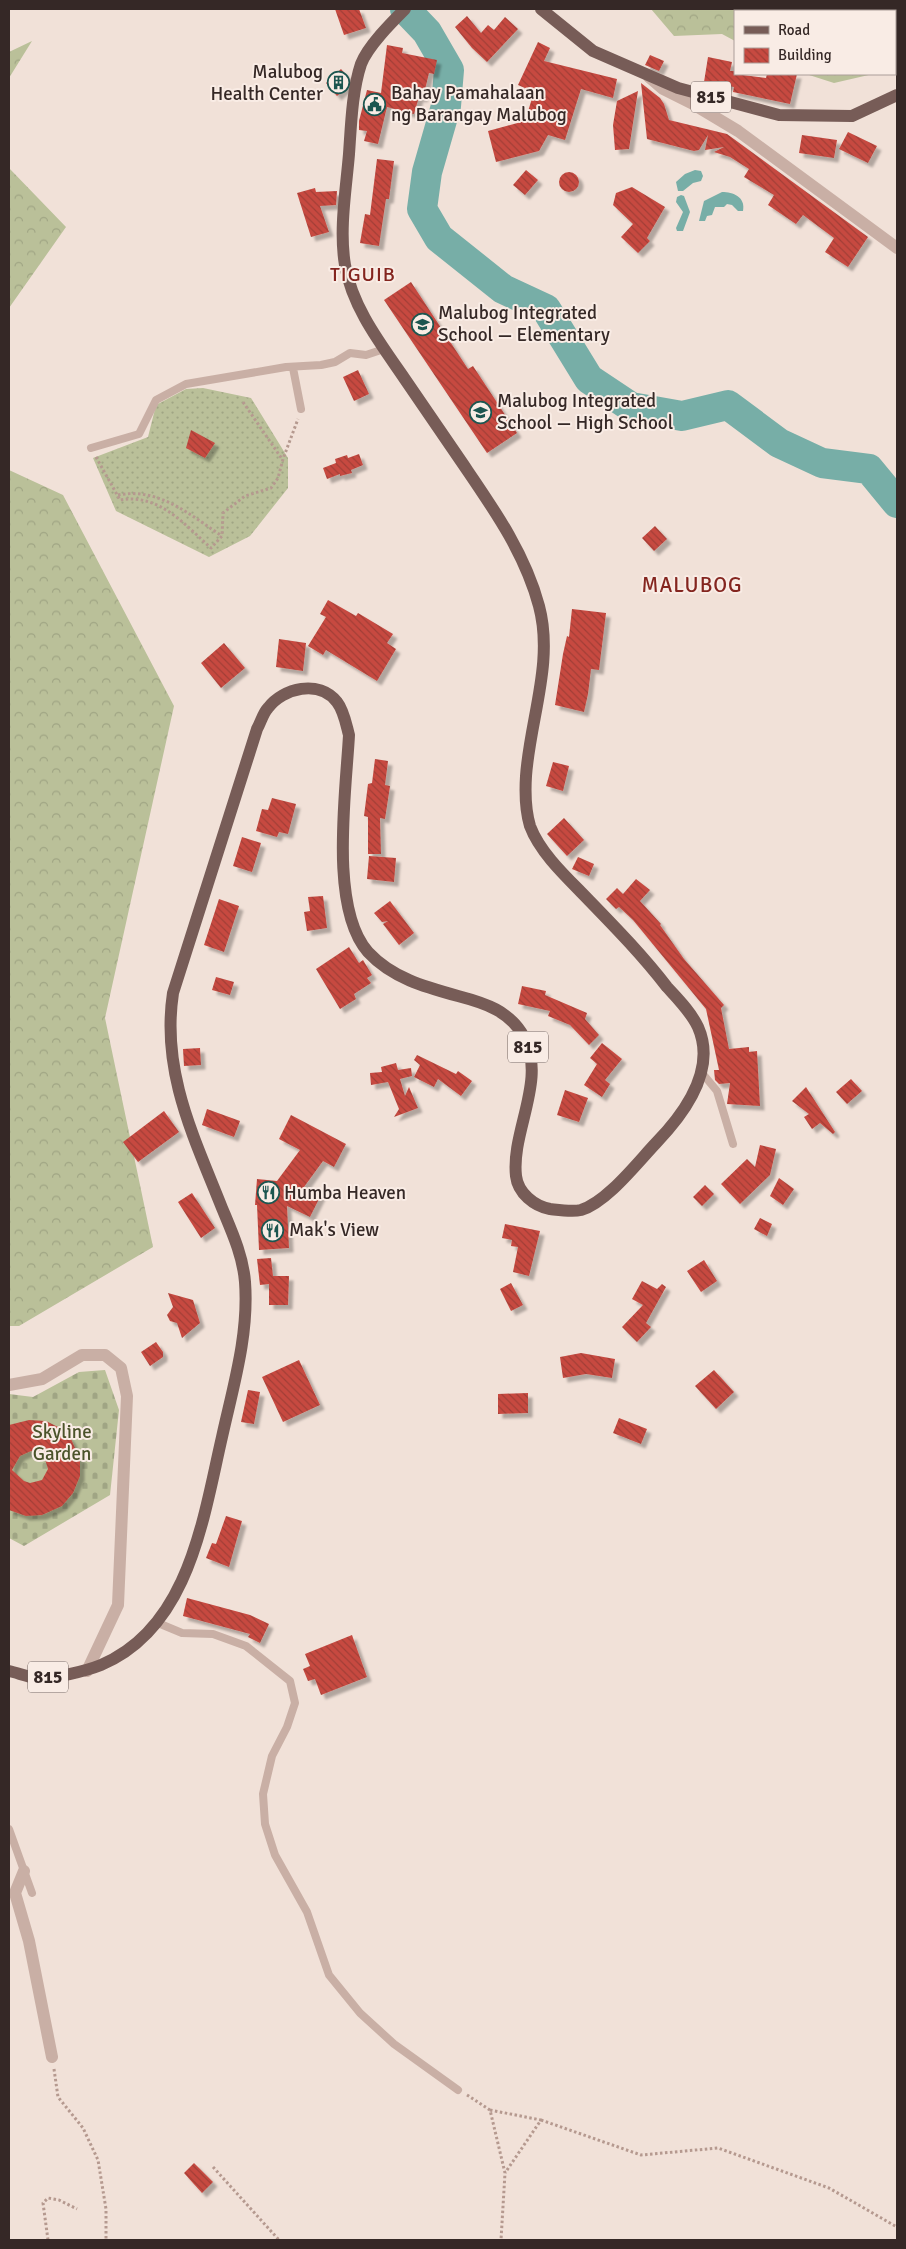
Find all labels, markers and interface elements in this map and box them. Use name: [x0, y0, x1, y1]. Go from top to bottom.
legend: [734, 10, 896, 75]
text: Road: [778, 21, 810, 39]
text: Building: [778, 46, 832, 64]
place label: Malubog Health Center: [210, 60, 323, 106]
building icon: Malubog Health Center: [327, 71, 351, 95]
place label: Bahay Pamahalaan ng Barangay Malubog: [391, 81, 567, 127]
road number: 815: [691, 81, 731, 112]
public building icon: Bahay Pamahalaan ng Barangay Malubog: [363, 92, 387, 116]
district label: TIGUIB: [330, 262, 396, 287]
place label: Malubog Integrated School — Elementary: [438, 301, 610, 347]
school or university icon: Malubog Integrated School — Elementary: [410, 312, 434, 336]
place label: Malubog Integrated School — High School: [497, 389, 673, 435]
school or university icon: Malubog Integrated School — High School: [469, 400, 493, 424]
district label: MALUBOG: [641, 572, 743, 598]
road number: 815: [508, 1032, 548, 1062]
restaurant icon: Humba Heaven: [256, 1181, 280, 1205]
place label: Humba Heaven: [284, 1181, 406, 1205]
restaurant icon: Mak's View: [261, 1218, 285, 1242]
place label: Mak's View: [289, 1218, 379, 1242]
park label: Skyline Garden: [32, 1420, 92, 1466]
road number: 815: [28, 1661, 68, 1692]

